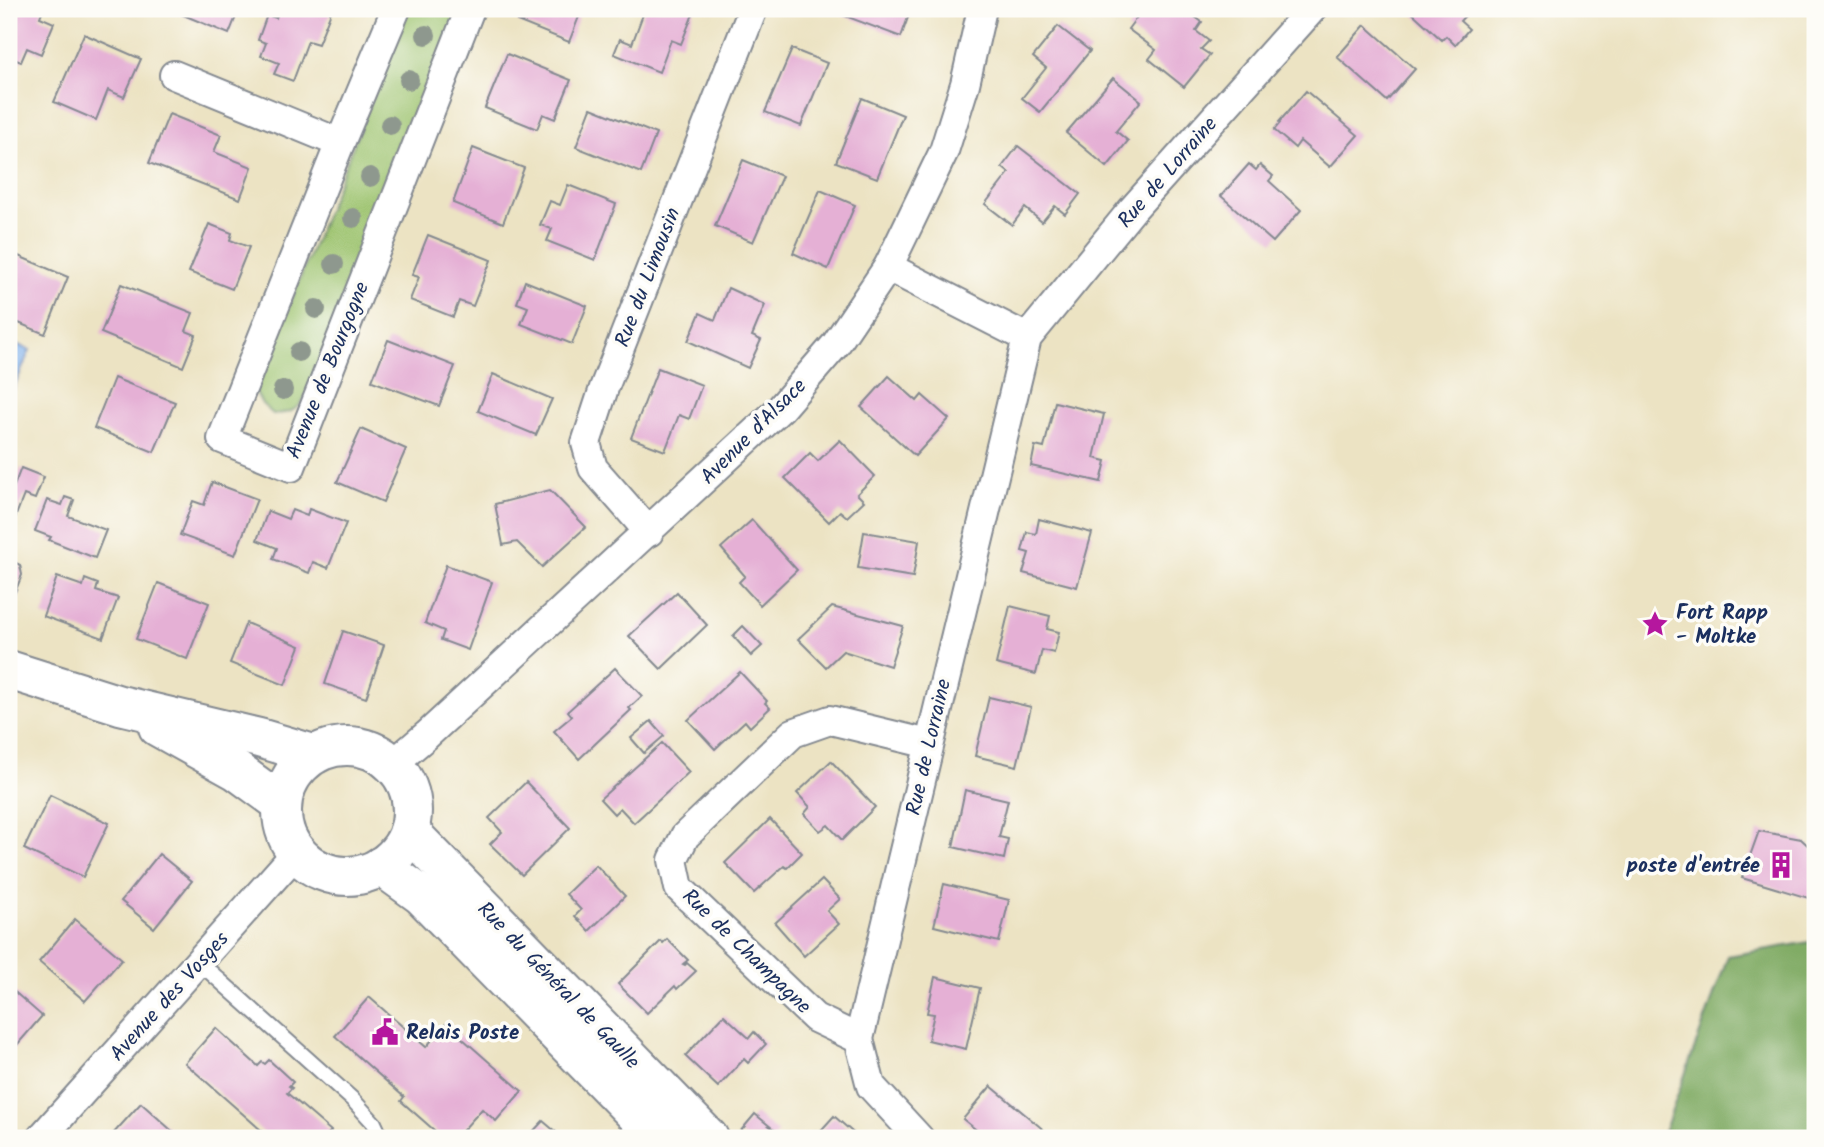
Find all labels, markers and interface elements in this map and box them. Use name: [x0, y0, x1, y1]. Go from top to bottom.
street label: Rue de Lorraine: [1110, 109, 1227, 236]
street label: Rue du Limousin: [607, 203, 690, 352]
street label: Avenue de Bourgogne: [278, 276, 379, 464]
street label: Avenue d'Alsace: [693, 371, 815, 493]
place label: Fort Rapp - Moltke: [1676, 597, 1768, 654]
place icon: Fort Rapp - Moltke: [1640, 609, 1670, 639]
street label: Rue de Lorraine: [898, 675, 961, 819]
place label: poste d'entrée: [1626, 850, 1760, 883]
building icon: poste d'entrée: [1766, 850, 1796, 880]
street label: Rue de Champagne: [674, 881, 819, 1023]
street label: Rue du Général de Gaulle: [469, 894, 648, 1078]
street label: Avenue des Vosges: [102, 924, 238, 1070]
public building icon: Relais Poste: [370, 1017, 400, 1047]
place label: Relais Poste: [406, 1017, 519, 1050]

